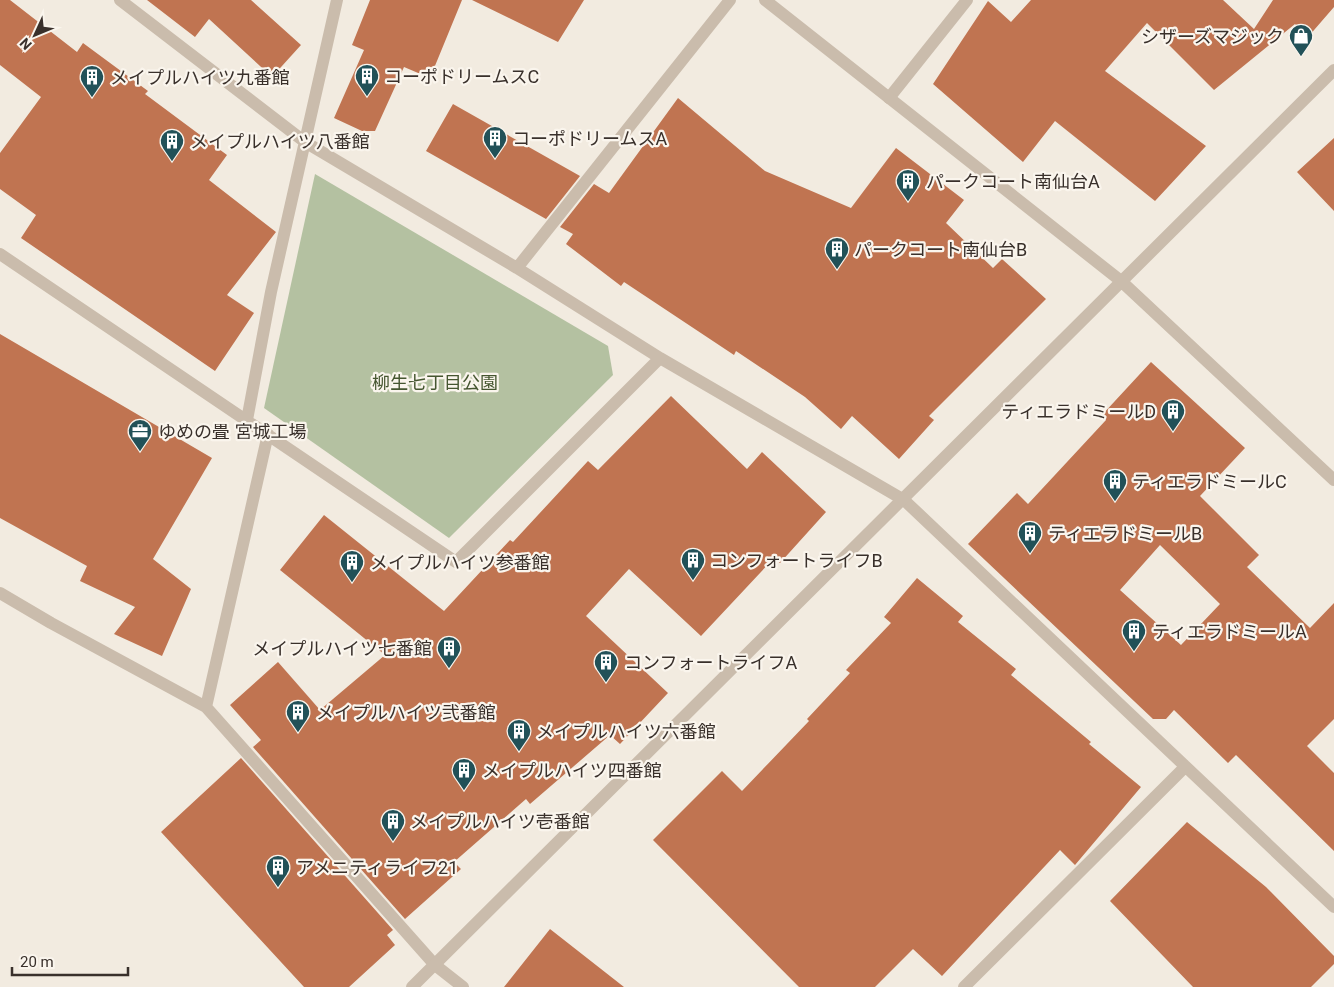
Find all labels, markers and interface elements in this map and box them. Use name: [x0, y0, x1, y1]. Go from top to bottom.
north arrow: [10, 10, 60, 60]
shop icon: シザーズマジック: [1288, 23, 1314, 57]
place label: シザーズマジック: [1141, 26, 1284, 47]
text: N: [16, 35, 35, 53]
building icon: コーポドリームスC: [354, 63, 380, 97]
building icon: メイプルハイツ九番館: [79, 64, 105, 98]
place label: コーポドリームスC: [384, 66, 539, 87]
place label: メイプルハイツ九番館: [110, 67, 290, 88]
building icon: コーポドリームスA: [482, 125, 508, 159]
building icon: メイプルハイツ八番館: [159, 128, 185, 162]
place label: コーポドリームスA: [512, 128, 667, 149]
place label: メイプルハイツ八番館: [190, 131, 370, 152]
building icon: パークコート南仙台A: [895, 168, 921, 202]
place label: パークコート南仙台A: [926, 171, 1100, 192]
building icon: パークコート南仙台B: [824, 236, 850, 270]
place label: パークコート南仙台B: [854, 239, 1027, 260]
park label: 柳生七丁目公園: [372, 372, 498, 393]
building icon: ティエラドミールD: [1160, 398, 1186, 432]
place label: ティエラドミールD: [1001, 401, 1156, 422]
office icon: ゆめの畳 宮城工場: [127, 418, 153, 452]
place label: ゆめの畳 宮城工場: [158, 421, 306, 442]
building icon: ティエラドミールC: [1102, 468, 1128, 502]
place label: ティエラドミールC: [1132, 471, 1287, 492]
building icon: ティエラドミールB: [1017, 520, 1043, 554]
place label: ティエラドミールB: [1048, 523, 1202, 544]
building icon: コンフォートライフB: [680, 547, 706, 581]
building icon: メイプルハイツ参番館: [339, 549, 365, 583]
place label: コンフォートライフB: [710, 550, 883, 571]
place label: メイプルハイツ参番館: [370, 552, 550, 573]
building icon: ティエラドミールA: [1121, 618, 1147, 652]
place label: ティエラドミールA: [1152, 621, 1307, 642]
building icon: メイプルハイツ七番館: [436, 635, 462, 669]
place label: メイプルハイツ七番館: [252, 638, 432, 659]
building icon: コンフォートライフA: [593, 649, 619, 683]
place label: コンフォートライフA: [624, 652, 797, 673]
building icon: メイプルハイツ弐番館: [285, 699, 311, 733]
place label: メイプルハイツ弐番館: [316, 702, 496, 723]
building icon: メイプルハイツ六番館: [506, 718, 532, 752]
place label: メイプルハイツ六番館: [536, 721, 716, 742]
building icon: メイプルハイツ四番館: [451, 757, 477, 791]
place label: メイプルハイツ四番館: [482, 760, 662, 781]
building icon: メイプルハイツ壱番館: [380, 808, 406, 842]
place label: メイプルハイツ壱番館: [410, 811, 590, 832]
building icon: アメニティライフ21: [265, 854, 291, 888]
place label: アメニティライフ21: [296, 857, 458, 878]
scale bar: [12, 944, 129, 976]
text: 20 m: [20, 953, 54, 971]

